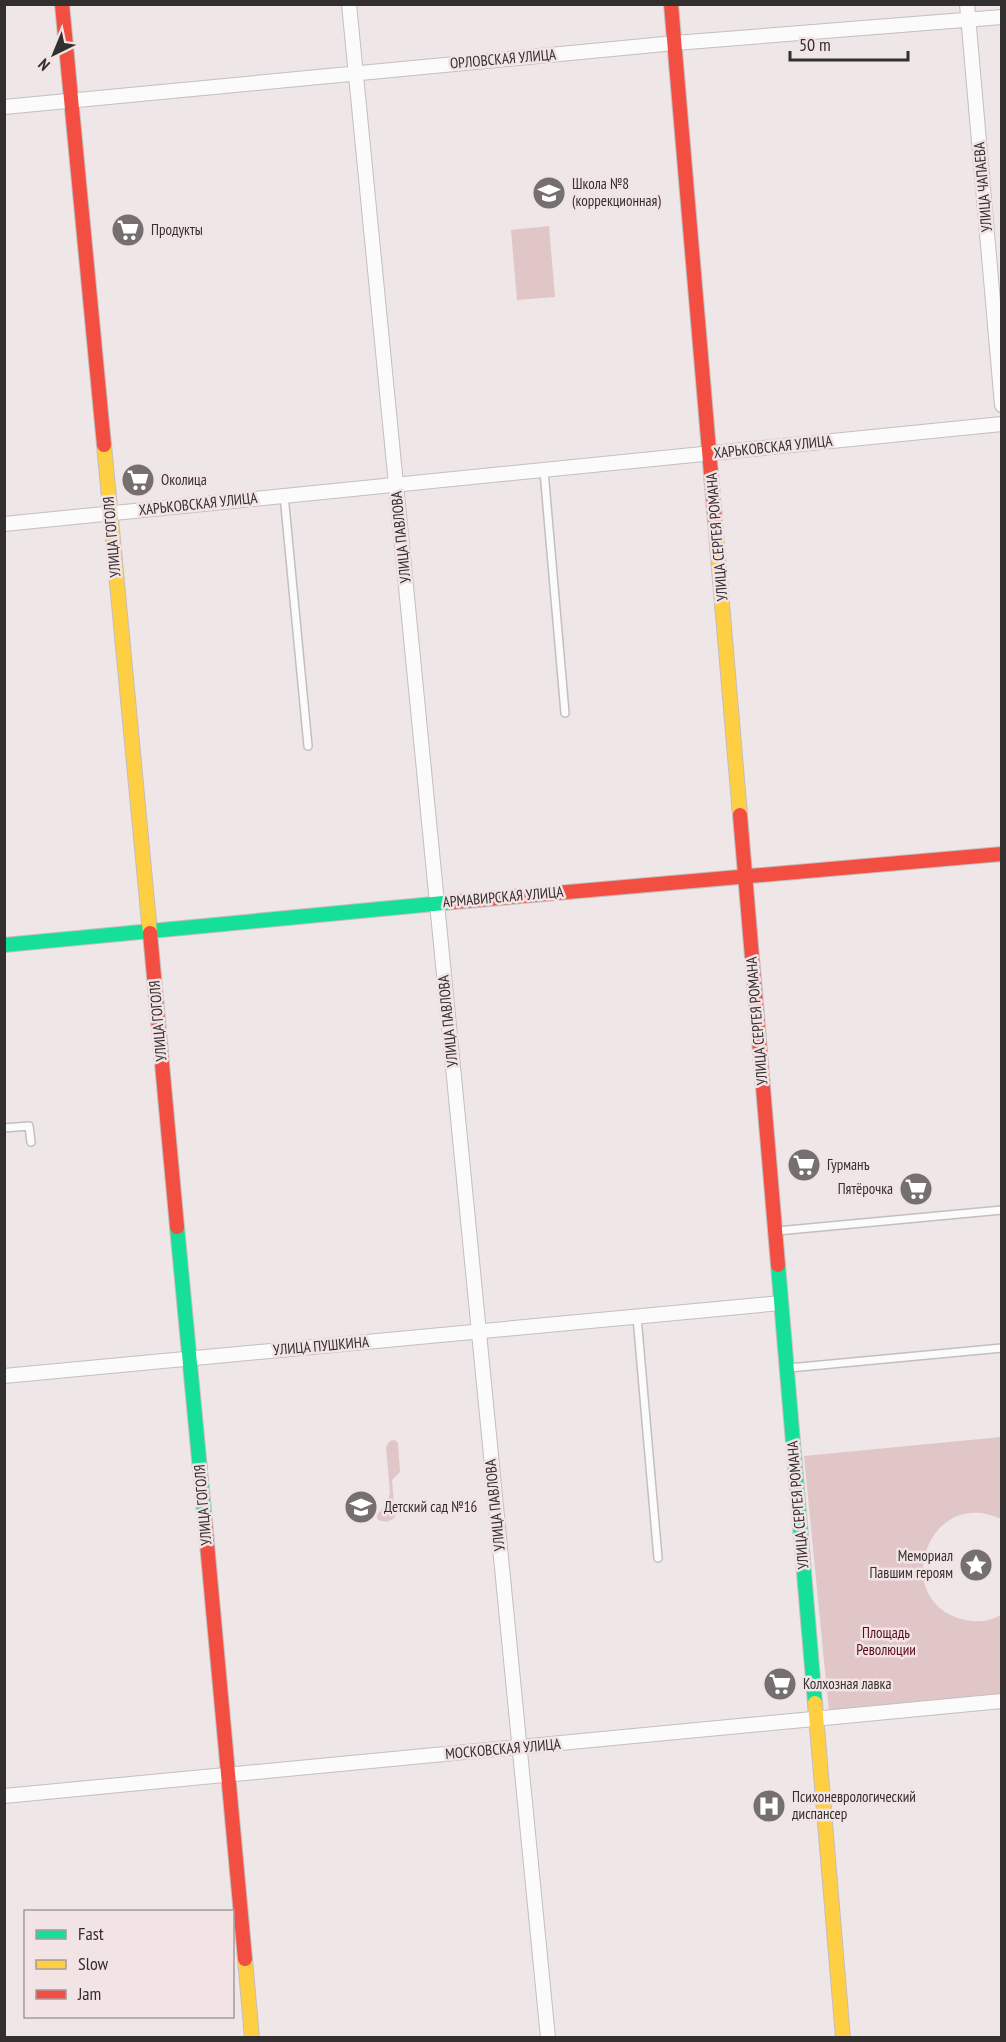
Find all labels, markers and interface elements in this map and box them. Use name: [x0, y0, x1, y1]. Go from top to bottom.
north arrow: [24, 24, 84, 84]
scale bar: [790, 24, 908, 62]
text: 50 m: [799, 33, 831, 56]
street label: ОРЛОВСКАЯ УЛИЦА: [449, 44, 558, 73]
text: N: [34, 55, 54, 75]
street label: УЛИЦА ЧАПАЕВА: [969, 140, 996, 233]
place label: Школа №8 (коррекционная): [572, 174, 661, 210]
school or university icon: Школа №8 (коррекционная): [531, 175, 567, 211]
supermarket icon: Продукты: [110, 212, 146, 248]
place label: Продукты: [151, 220, 203, 239]
street label: ХАРЬКОВСКАЯ УЛИЦА: [713, 431, 834, 462]
supermarket icon: Околица: [120, 462, 156, 498]
place label: Околица: [161, 470, 207, 489]
street label: УЛИЦА СЕРГЕЯ РОМАНА: [701, 471, 732, 602]
street label: ХАРЬКОВСКАЯ УЛИЦА: [138, 488, 259, 519]
street label: УЛИЦА ПАВЛОВА: [386, 489, 415, 584]
street label: УЛИЦА ГОГОЛЯ: [98, 496, 125, 578]
street label: АРМАВИРСКАЯ УЛИЦА: [442, 882, 565, 911]
street label: УЛИЦА СЕРГЕЯ РОМАНА: [741, 955, 772, 1086]
street label: УЛИЦА ПАВЛОВА: [433, 973, 462, 1068]
street label: УЛИЦА ГОГОЛЯ: [144, 980, 171, 1062]
supermarket icon: Гурманъ: [786, 1147, 822, 1183]
place label: Гурманъ: [827, 1155, 870, 1174]
supermarket icon: Пятёрочка: [898, 1171, 934, 1207]
place label: Пятёрочка: [838, 1179, 893, 1198]
street label: УЛИЦА ПУШКИНА: [272, 1332, 371, 1359]
street label: УЛИЦА СЕРГЕЯ РОМАНА: [782, 1439, 813, 1570]
street label: УЛИЦА ПАВЛОВА: [480, 1457, 509, 1552]
street label: УЛИЦА ГОГОЛЯ: [189, 1464, 216, 1546]
school or university icon: Детский сад №16: [343, 1489, 379, 1525]
place label: Детский сад №16: [384, 1497, 477, 1516]
place label: Мемориал Павшим героям: [869, 1546, 953, 1582]
place icon: Мемориал Павшим героям: [958, 1547, 994, 1583]
park label: Площадь Революции: [856, 1623, 916, 1659]
supermarket icon: Колхозная лавка: [762, 1666, 798, 1702]
place label: Колхозная лавка: [803, 1674, 891, 1693]
street label: МОСКОВСКАЯ УЛИЦА: [444, 1734, 562, 1763]
place label: Психоневрологический диспансер: [792, 1787, 916, 1823]
hospital icon: Психоневрологический диспансер: [751, 1788, 787, 1824]
legend: [24, 1910, 234, 2018]
text: Fast: [78, 1922, 104, 1945]
text: Slow: [78, 1952, 109, 1975]
text: Jam: [77, 1982, 101, 2005]

